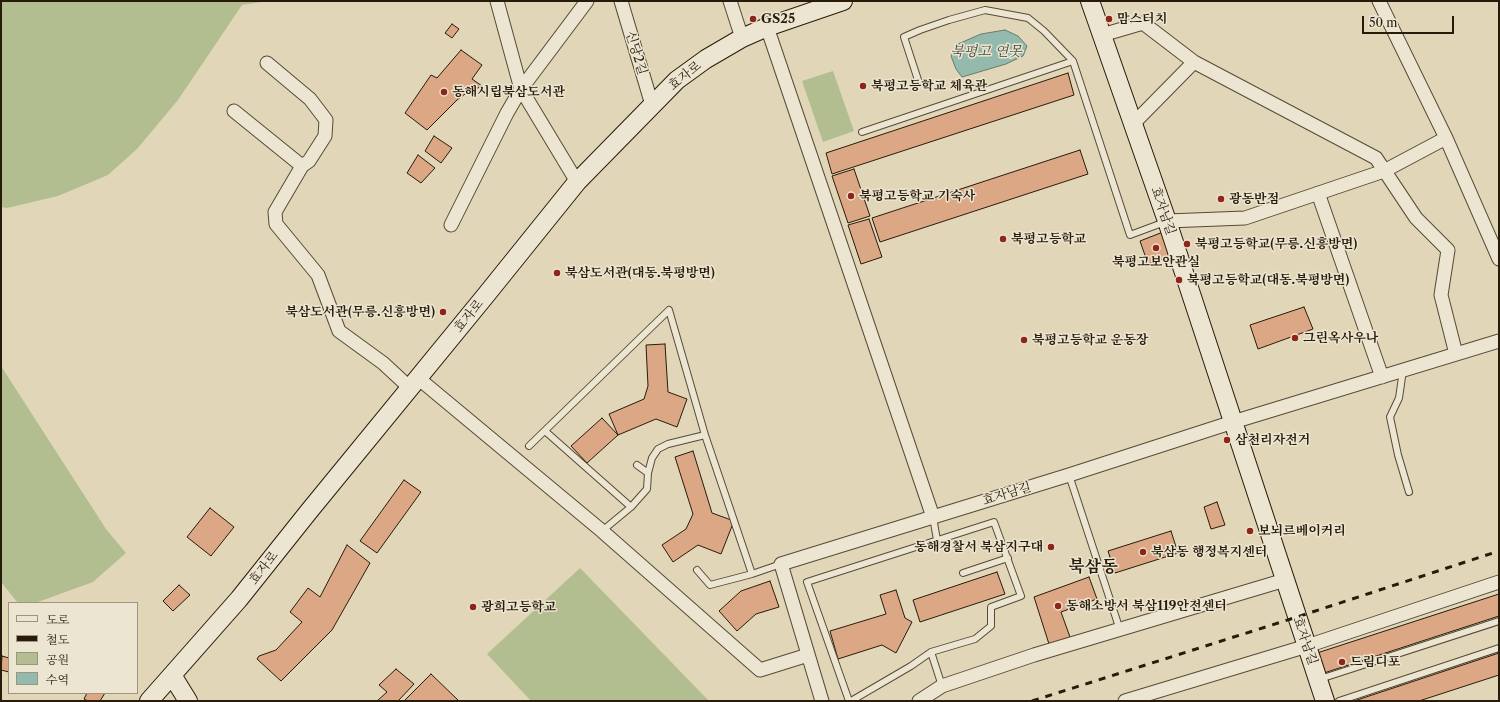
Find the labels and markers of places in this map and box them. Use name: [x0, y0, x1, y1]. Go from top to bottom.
place label: GS25: [761, 11, 795, 27]
place label: 맘스터치: [1117, 11, 1167, 27]
marker: GS25: [748, 14, 758, 24]
marker: 맘스터치: [1104, 14, 1114, 24]
place label: 북평고등학교 체육관: [871, 78, 987, 94]
marker: 북평고등학교 체육관: [858, 81, 868, 91]
place label: 동해시립북삼도서관: [452, 84, 565, 100]
marker: 동해시립북삼도서관: [439, 87, 449, 97]
place label: 북평고등학교 기숙사: [859, 188, 975, 204]
marker: 북평고등학교 기숙사: [846, 191, 856, 201]
place label: 광동반점: [1229, 191, 1279, 207]
marker: 광동반점: [1216, 194, 1226, 204]
place label: 북평고등학교: [1011, 231, 1086, 247]
marker: 북평고등학교: [998, 234, 1008, 244]
place label: 북평고등학교(무릉.신흥방면): [1195, 236, 1357, 252]
marker: 북평고등학교(무릉.신흥방면): [1182, 239, 1192, 249]
marker: 북평고보안관실: [1151, 243, 1161, 253]
place label: 북평고보안관실: [1112, 254, 1200, 270]
place label: 북삼도서관(대동.북평방면): [565, 265, 715, 281]
marker: 북삼도서관(대동.북평방면): [552, 268, 562, 278]
place label: 북평고등학교(대동.북평방면): [1187, 272, 1349, 288]
marker: 북평고등학교(대동.북평방면): [1174, 275, 1184, 285]
place label: 북삼도서관(무릉.신흥방면): [285, 304, 435, 320]
marker: 북삼도서관(무릉.신흥방면): [438, 307, 448, 317]
place label: 그린옥사우나: [1303, 330, 1378, 346]
place label: 북평고등학교 운동장: [1032, 332, 1148, 348]
marker: 그린옥사우나: [1290, 333, 1300, 343]
marker: 북평고등학교 운동장: [1019, 335, 1029, 345]
place label: 삼천리자전거: [1235, 432, 1310, 448]
marker: 삼천리자전거: [1222, 435, 1232, 445]
place label: 보뇌르베이커리: [1258, 523, 1346, 539]
marker: 보뇌르베이커리: [1245, 526, 1255, 536]
place label: 동해경찰서 북삼지구대: [914, 539, 1043, 555]
marker: 동해경찰서 북삼지구대: [1046, 542, 1056, 552]
place label: 북삼동 행정복지센터: [1151, 544, 1267, 560]
marker: 북삼동 행정복지센터: [1138, 547, 1148, 557]
place label: 동해소방서 북삼119안전센터: [1066, 598, 1227, 614]
place label: 광희고등학교: [481, 599, 556, 615]
marker: 동해소방서 북삼119안전센터: [1053, 601, 1063, 611]
marker: 광희고등학교: [468, 602, 478, 612]
place label: 드림디포: [1350, 654, 1400, 670]
marker: 드림디포: [1337, 657, 1347, 667]

